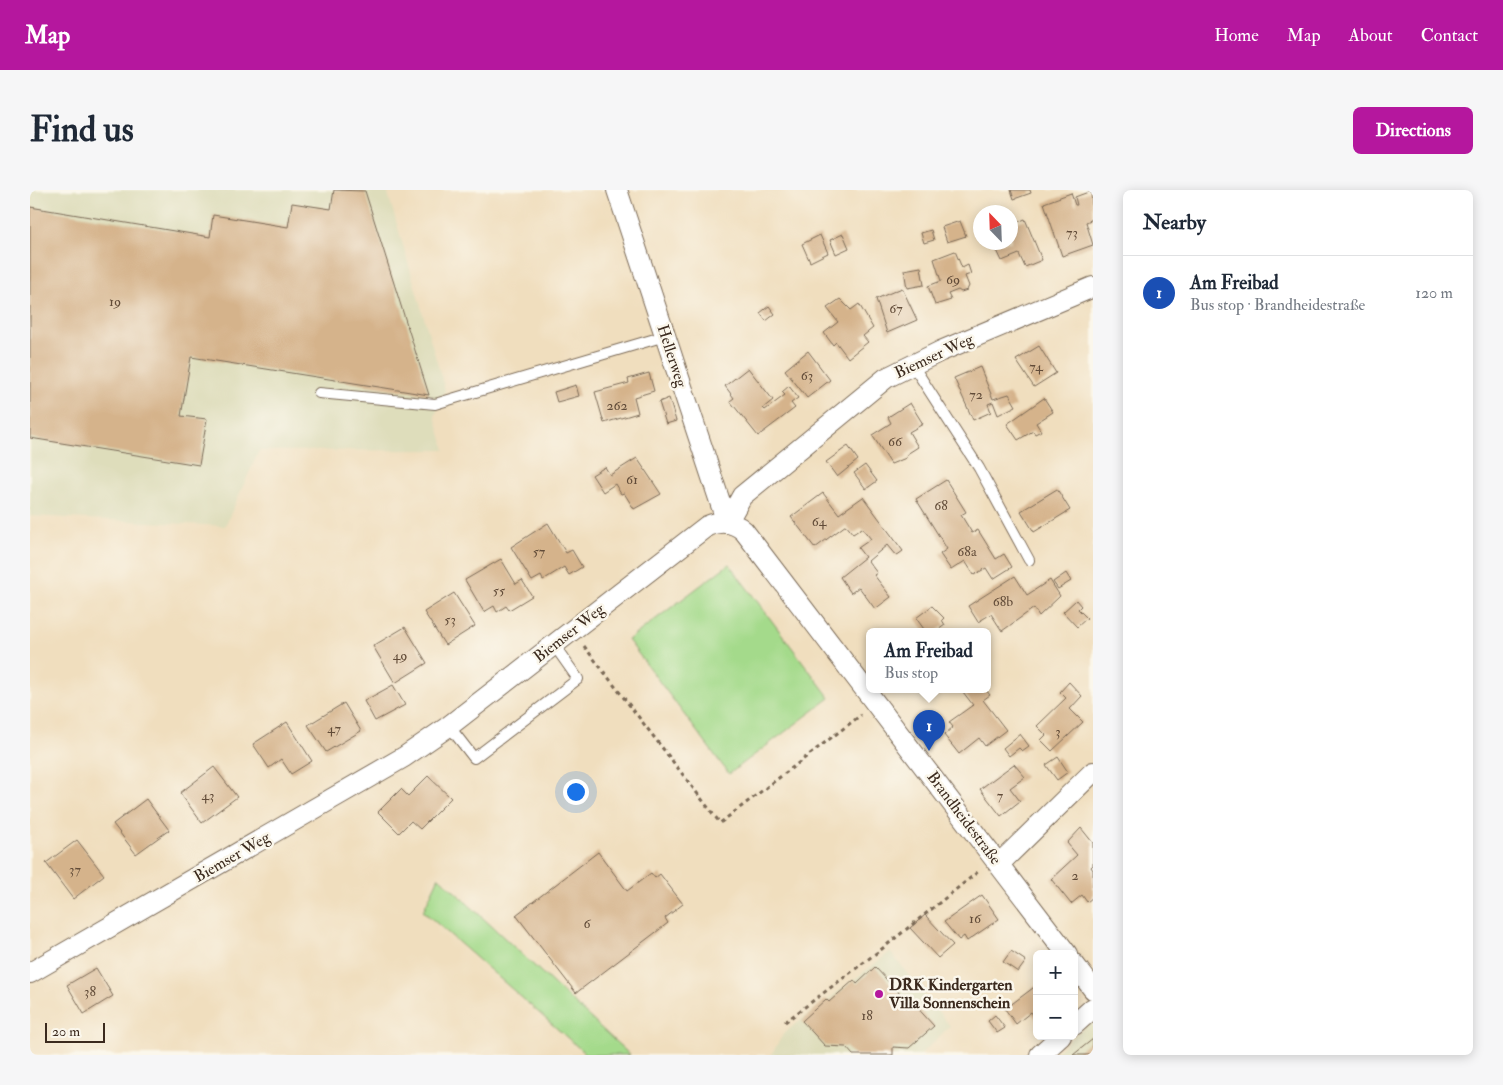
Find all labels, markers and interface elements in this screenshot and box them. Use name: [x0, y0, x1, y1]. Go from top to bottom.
text: Map: [25, 20, 70, 51]
text: Home: [1214, 24, 1259, 47]
text: Map: [1287, 24, 1321, 47]
text: About: [1349, 24, 1393, 47]
text: Contact: [1421, 24, 1478, 47]
button: Directions: [1353, 107, 1473, 154]
text: Find us: [30, 108, 134, 152]
north arrow: [973, 205, 1018, 250]
text: Nearby: [1143, 209, 1206, 236]
house number: 73: [1066, 224, 1078, 241]
house number: 69: [946, 271, 960, 288]
text: Am Freibad: [1190, 271, 1279, 295]
text: 1: [1156, 283, 1162, 303]
text: 120 m: [1415, 283, 1453, 303]
house number: 19: [109, 293, 121, 310]
text: Bus stop · Brandheidestraße: [1190, 295, 1365, 315]
house number: 67: [889, 300, 903, 317]
street label: Hellerweg: [652, 322, 692, 391]
street label: Biemser Weg: [891, 329, 978, 383]
house number: 74: [1029, 358, 1044, 375]
house number: 63: [801, 367, 813, 384]
house number: 72: [969, 386, 983, 403]
house number: 262: [606, 397, 628, 414]
house number: 66: [888, 433, 903, 450]
house number: 61: [626, 471, 638, 488]
house number: 68: [934, 497, 948, 514]
house number: 64: [812, 513, 828, 530]
house number: 57: [533, 543, 546, 560]
house number: 68a: [957, 543, 977, 560]
house number: 55: [493, 582, 506, 599]
house number: 68b: [993, 593, 1013, 610]
street label: Biemser Weg: [530, 598, 609, 667]
house number: 53: [444, 611, 456, 628]
popup: [866, 628, 991, 693]
text: Am Freibad: [884, 639, 973, 663]
house number: 49: [393, 647, 407, 664]
text: Bus stop: [884, 663, 938, 683]
pin: 1: [913, 710, 945, 751]
house number: 47: [327, 720, 341, 737]
house number: 3: [1055, 723, 1061, 740]
street label: Brandheidestraße: [923, 768, 1006, 869]
your location: [563, 779, 589, 805]
house number: 43: [202, 787, 214, 804]
house number: 7: [997, 787, 1004, 804]
street label: Biemser Weg: [190, 827, 275, 887]
house number: 37: [69, 861, 81, 878]
house number: 2: [1071, 867, 1079, 884]
house number: 16: [969, 910, 982, 927]
house number: 6: [583, 915, 591, 932]
map controls: [1033, 950, 1078, 1040]
button: +: [1033, 950, 1078, 995]
place label: DRK Kindergarten Villa Sonnenschein: [888, 975, 1013, 1013]
house number: 38: [84, 983, 96, 1000]
marker: DRK Kindergarten Villa Sonnenschein: [873, 988, 885, 1000]
button: −: [1033, 995, 1078, 1040]
house number: 18: [861, 1007, 873, 1024]
scale bar: [45, 1020, 105, 1043]
text: 20 m: [52, 1023, 80, 1040]

